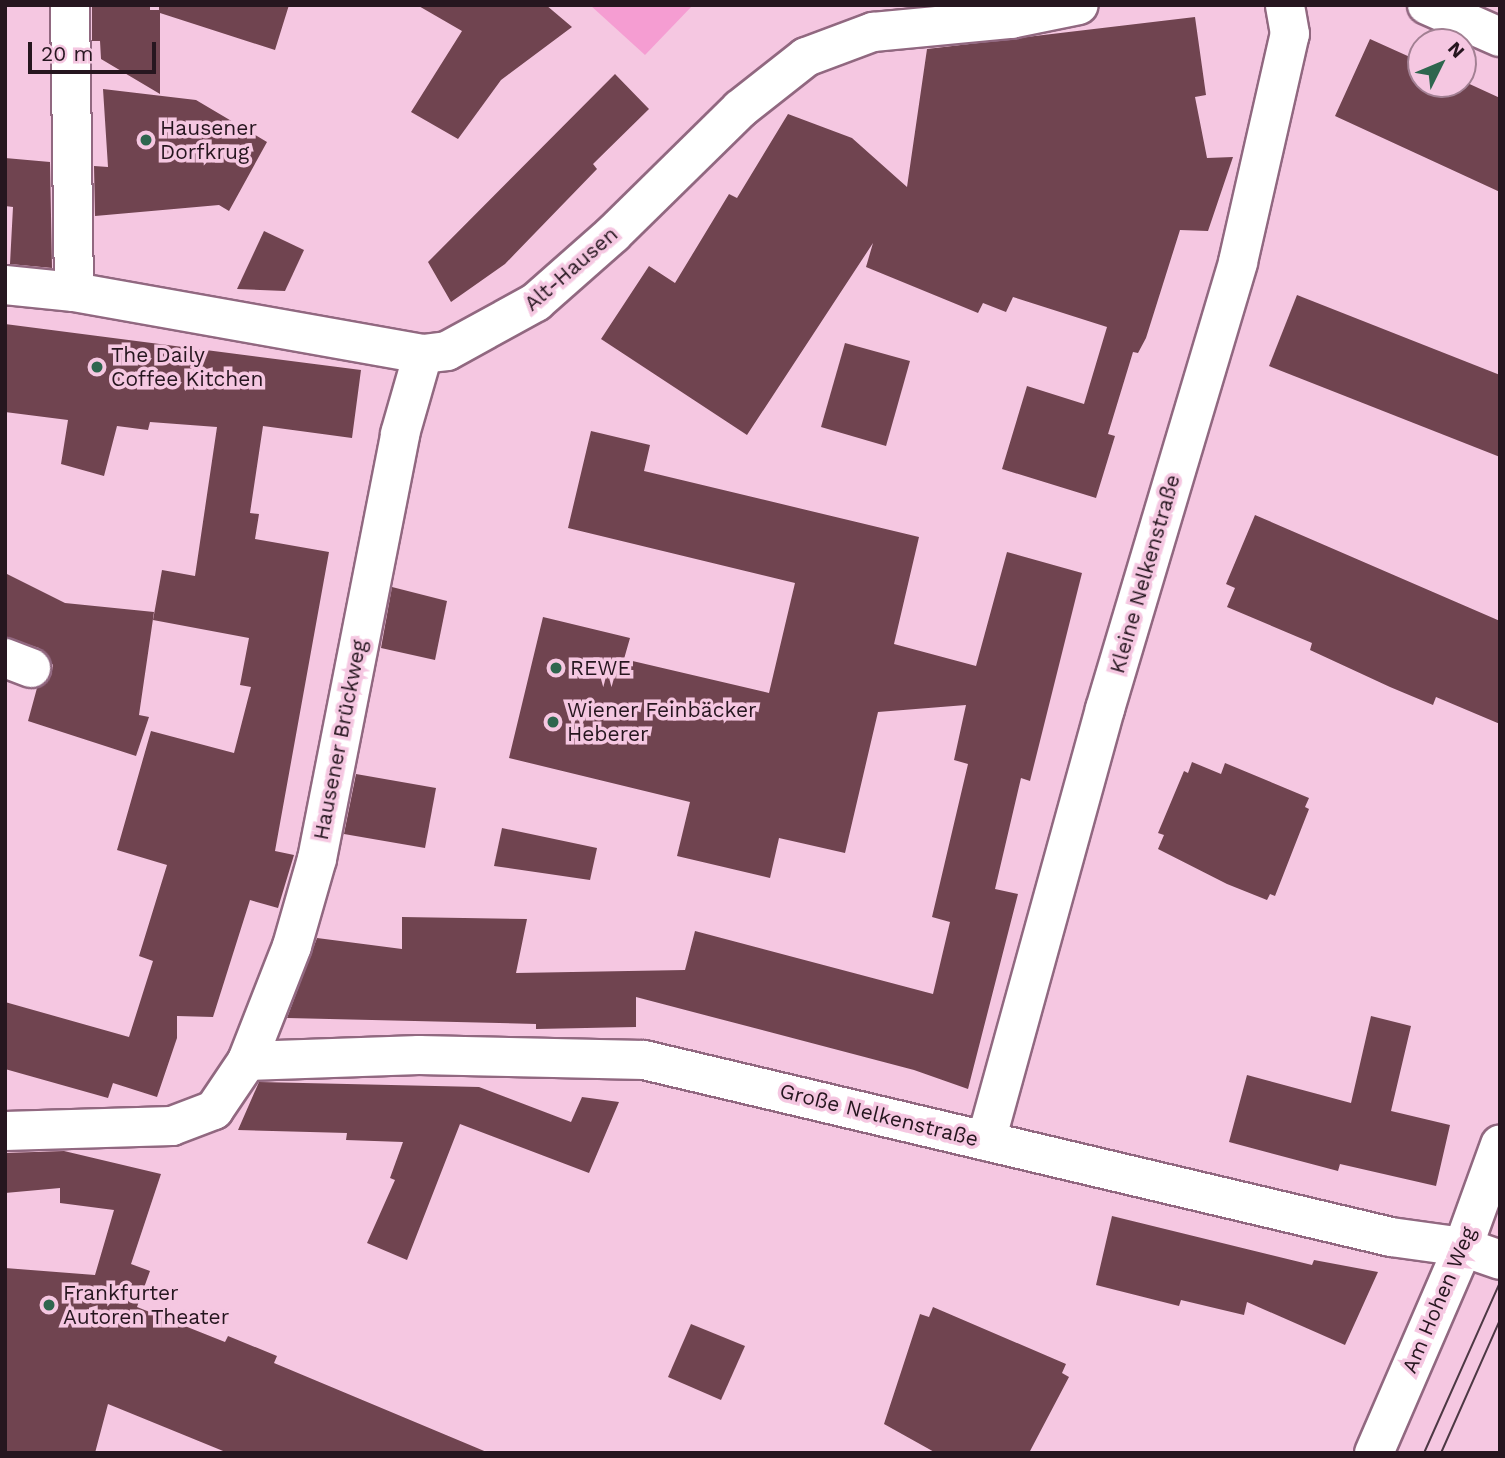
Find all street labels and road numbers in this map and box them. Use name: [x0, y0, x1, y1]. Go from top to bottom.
street label: Alt-Hausen: [519, 222, 623, 316]
street label: Kleine Nelkenstraße: [1105, 472, 1185, 676]
street label: Hausener Brückweg: [308, 638, 372, 842]
street label: Große Nelkenstraße: [777, 1078, 981, 1152]
street label: Am Hohen Weg: [1397, 1223, 1481, 1377]

